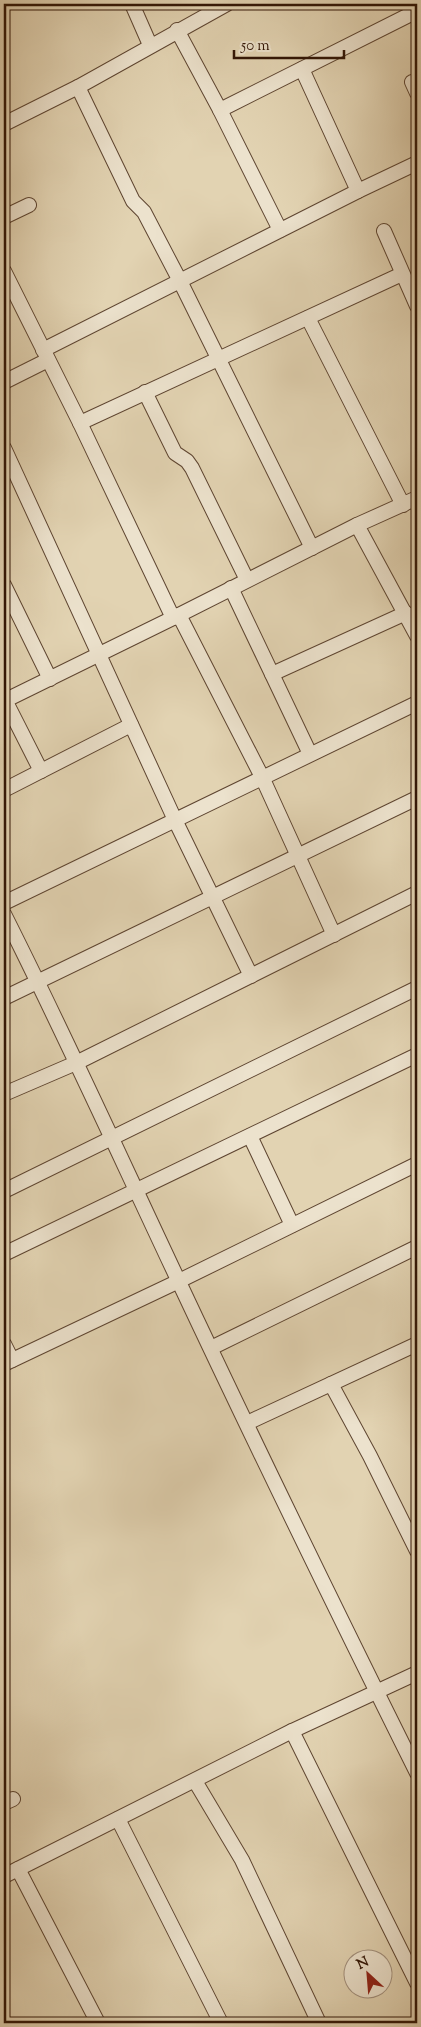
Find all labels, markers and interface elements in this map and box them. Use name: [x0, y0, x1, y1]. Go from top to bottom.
scale bar: [234, 28, 344, 60]
text: 50 m: [240, 36, 270, 57]
north arrow: [344, 1950, 394, 2000]
text: N: [354, 1953, 373, 1976]

